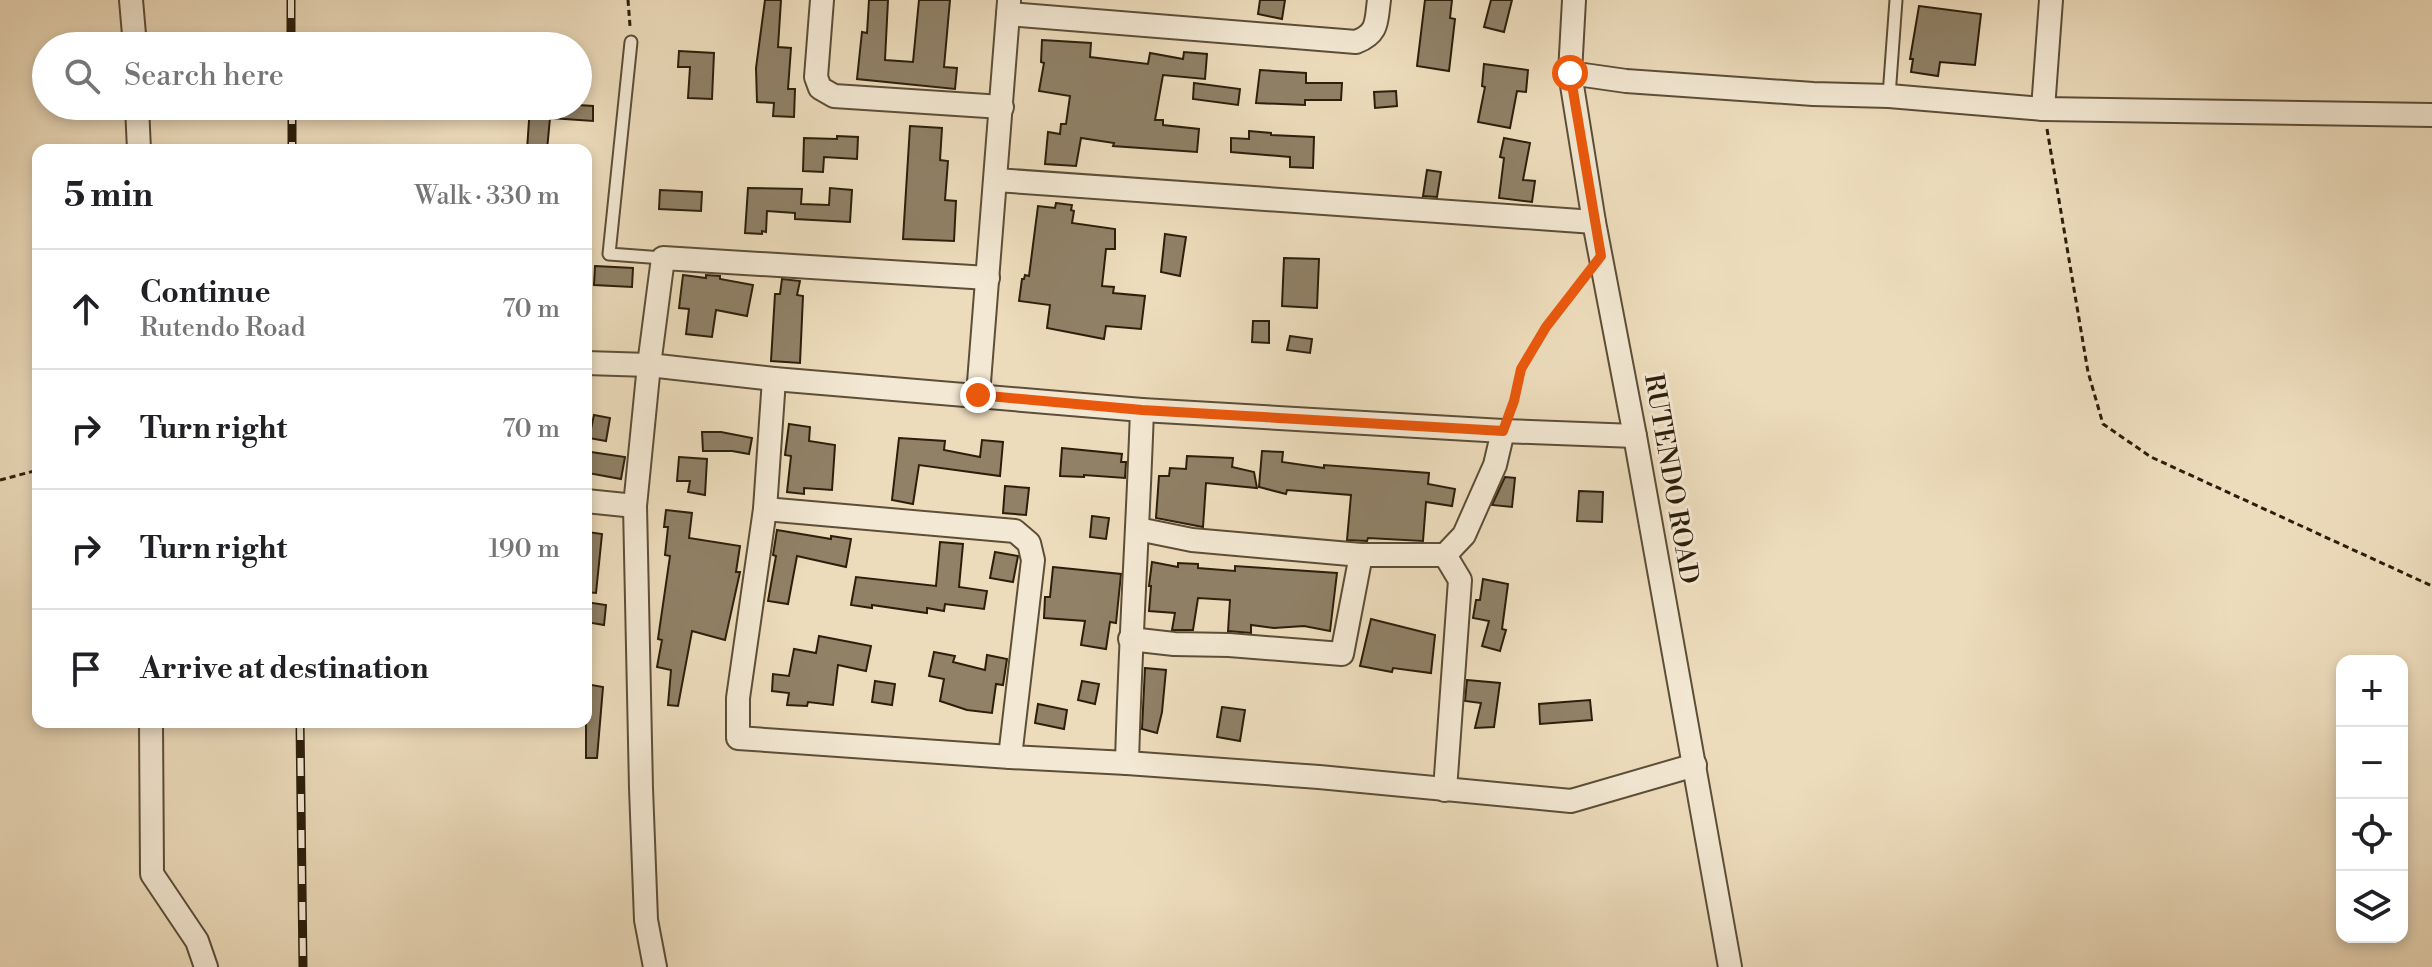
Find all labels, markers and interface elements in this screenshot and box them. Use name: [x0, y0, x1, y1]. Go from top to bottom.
search box: [32, 32, 592, 120]
icon: search: [60, 54, 104, 98]
route start: [1552, 55, 1588, 91]
text: Search here: [124, 57, 284, 95]
text: 5 min: [64, 175, 153, 217]
text: Walk · 330 m: [415, 180, 560, 212]
text: Continue: [140, 274, 271, 312]
icon: ahead: [64, 287, 108, 331]
text: 70 m: [502, 293, 560, 325]
text: Rutendo Road: [140, 312, 305, 344]
street label: RUTENDO ROAD: [1637, 371, 1705, 587]
route end: [960, 377, 996, 413]
icon: right: [64, 407, 108, 451]
text: Turn right: [140, 410, 287, 448]
text: 70 m: [502, 413, 560, 445]
icon: right: [64, 527, 108, 571]
text: Turn right: [140, 530, 287, 568]
text: 190 m: [489, 533, 560, 565]
icon: arrive: [64, 647, 108, 691]
text: Arrive at destination: [140, 650, 429, 688]
map controls: [2336, 655, 2408, 943]
button: +: [2336, 655, 2408, 727]
button: −: [2336, 727, 2408, 799]
button: locate: [2336, 799, 2408, 871]
button: layers: [2336, 871, 2408, 943]

